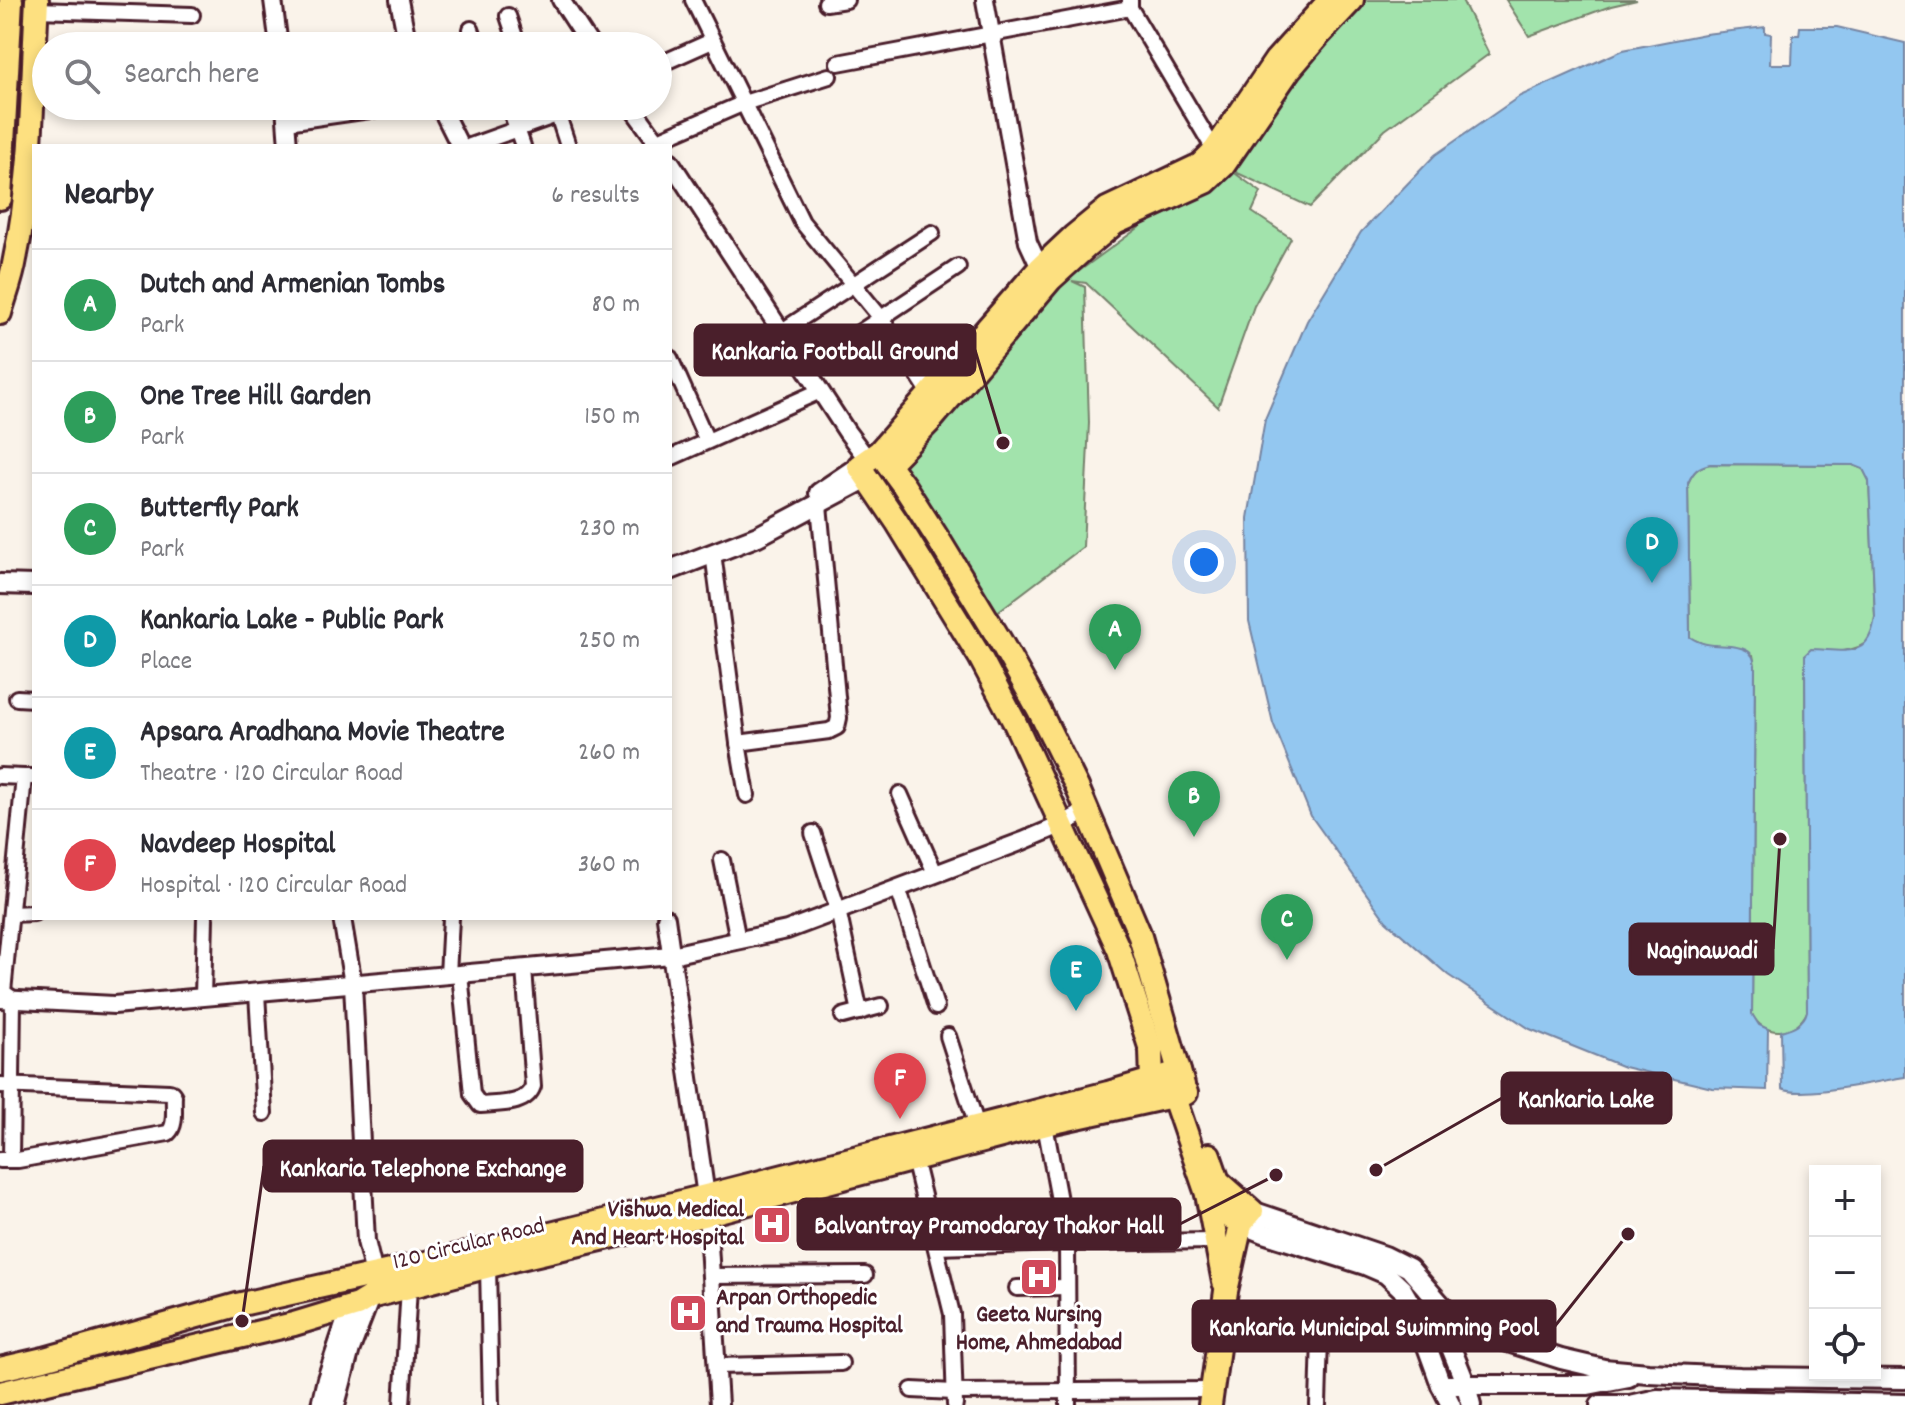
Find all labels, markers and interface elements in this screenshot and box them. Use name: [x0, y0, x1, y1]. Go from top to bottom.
search box: [32, 32, 672, 120]
icon: search: [60, 54, 104, 98]
text: Search here: [124, 55, 260, 98]
text: Nearby: [64, 172, 153, 221]
text: 6 results: [551, 178, 640, 215]
text: Dutch and Armenian Tombs: [140, 265, 445, 308]
text: A: [83, 287, 97, 324]
text: 80 m: [592, 287, 640, 324]
text: Park: [140, 308, 184, 345]
callout: Kankaria Football Ground: [695, 325, 975, 375]
text: Kankaria Football Ground: [711, 335, 959, 372]
text: One Tree Hill Garden: [140, 377, 371, 420]
text: B: [84, 399, 96, 436]
text: 150 m: [584, 399, 640, 436]
text: Park: [140, 420, 184, 457]
text: Butterfly Park: [140, 489, 299, 532]
text: C: [84, 511, 96, 548]
text: 230 m: [579, 511, 640, 548]
pin: D: [1626, 517, 1678, 583]
text: Park: [140, 532, 184, 569]
your location: [1184, 542, 1224, 582]
text: Kankaria Lake - Public Park: [140, 601, 444, 644]
pin: A: [1089, 604, 1141, 670]
text: D: [83, 623, 97, 660]
text: 250 m: [579, 623, 640, 660]
text: Place: [140, 644, 192, 681]
text: Apsara Aradhana Movie Theatre: [140, 713, 505, 756]
text: E: [84, 735, 96, 772]
text: 260 m: [578, 735, 640, 772]
text: Theatre · 120 Circular Road: [140, 756, 403, 793]
pin: B: [1168, 771, 1220, 837]
text: Navdeep Hospital: [140, 825, 336, 868]
text: F: [84, 847, 96, 884]
text: 360 m: [578, 847, 640, 884]
text: Hospital · 120 Circular Road: [140, 868, 407, 905]
pin: C: [1261, 894, 1313, 960]
callout: Naginawadi: [1630, 924, 1773, 974]
text: Naginawadi: [1646, 934, 1758, 971]
pin: E: [1050, 945, 1102, 1011]
pin: F: [874, 1053, 926, 1119]
callout: Kankaria Lake: [1502, 1073, 1671, 1123]
text: Kankaria Lake: [1518, 1083, 1654, 1120]
callout: Kankaria Telephone Exchange: [264, 1141, 582, 1191]
text: Kankaria Telephone Exchange: [280, 1152, 566, 1189]
map controls: [1809, 1165, 1881, 1381]
button: +: [1809, 1165, 1881, 1237]
place label: Vishwa Medical And Heart Hospital: [571, 1194, 744, 1256]
callout: Balvantray Pramodaray Thakor Hall: [798, 1199, 1180, 1249]
hospital icon: Vishwa Medical And Heart Hospital: [751, 1204, 793, 1246]
text: Balvantray Pramodaray Thakor Hall: [814, 1209, 1165, 1246]
street label: 120 Circular Road: [389, 1210, 549, 1280]
button: −: [1809, 1237, 1881, 1309]
hospital icon: Geeta Nursing Home, Ahmedabad: [1018, 1256, 1060, 1298]
place label: Arpan Orthopedic and Trauma Hospital: [716, 1282, 903, 1344]
hospital icon: Arpan Orthopedic and Trauma Hospital: [667, 1292, 709, 1334]
place label: Geeta Nursing Home, Ahmedabad: [956, 1299, 1122, 1361]
callout: Kankaria Municipal Swimming Pool: [1193, 1301, 1555, 1351]
button: locate: [1809, 1309, 1881, 1381]
text: Kankaria Municipal Swimming Pool: [1209, 1311, 1540, 1348]

